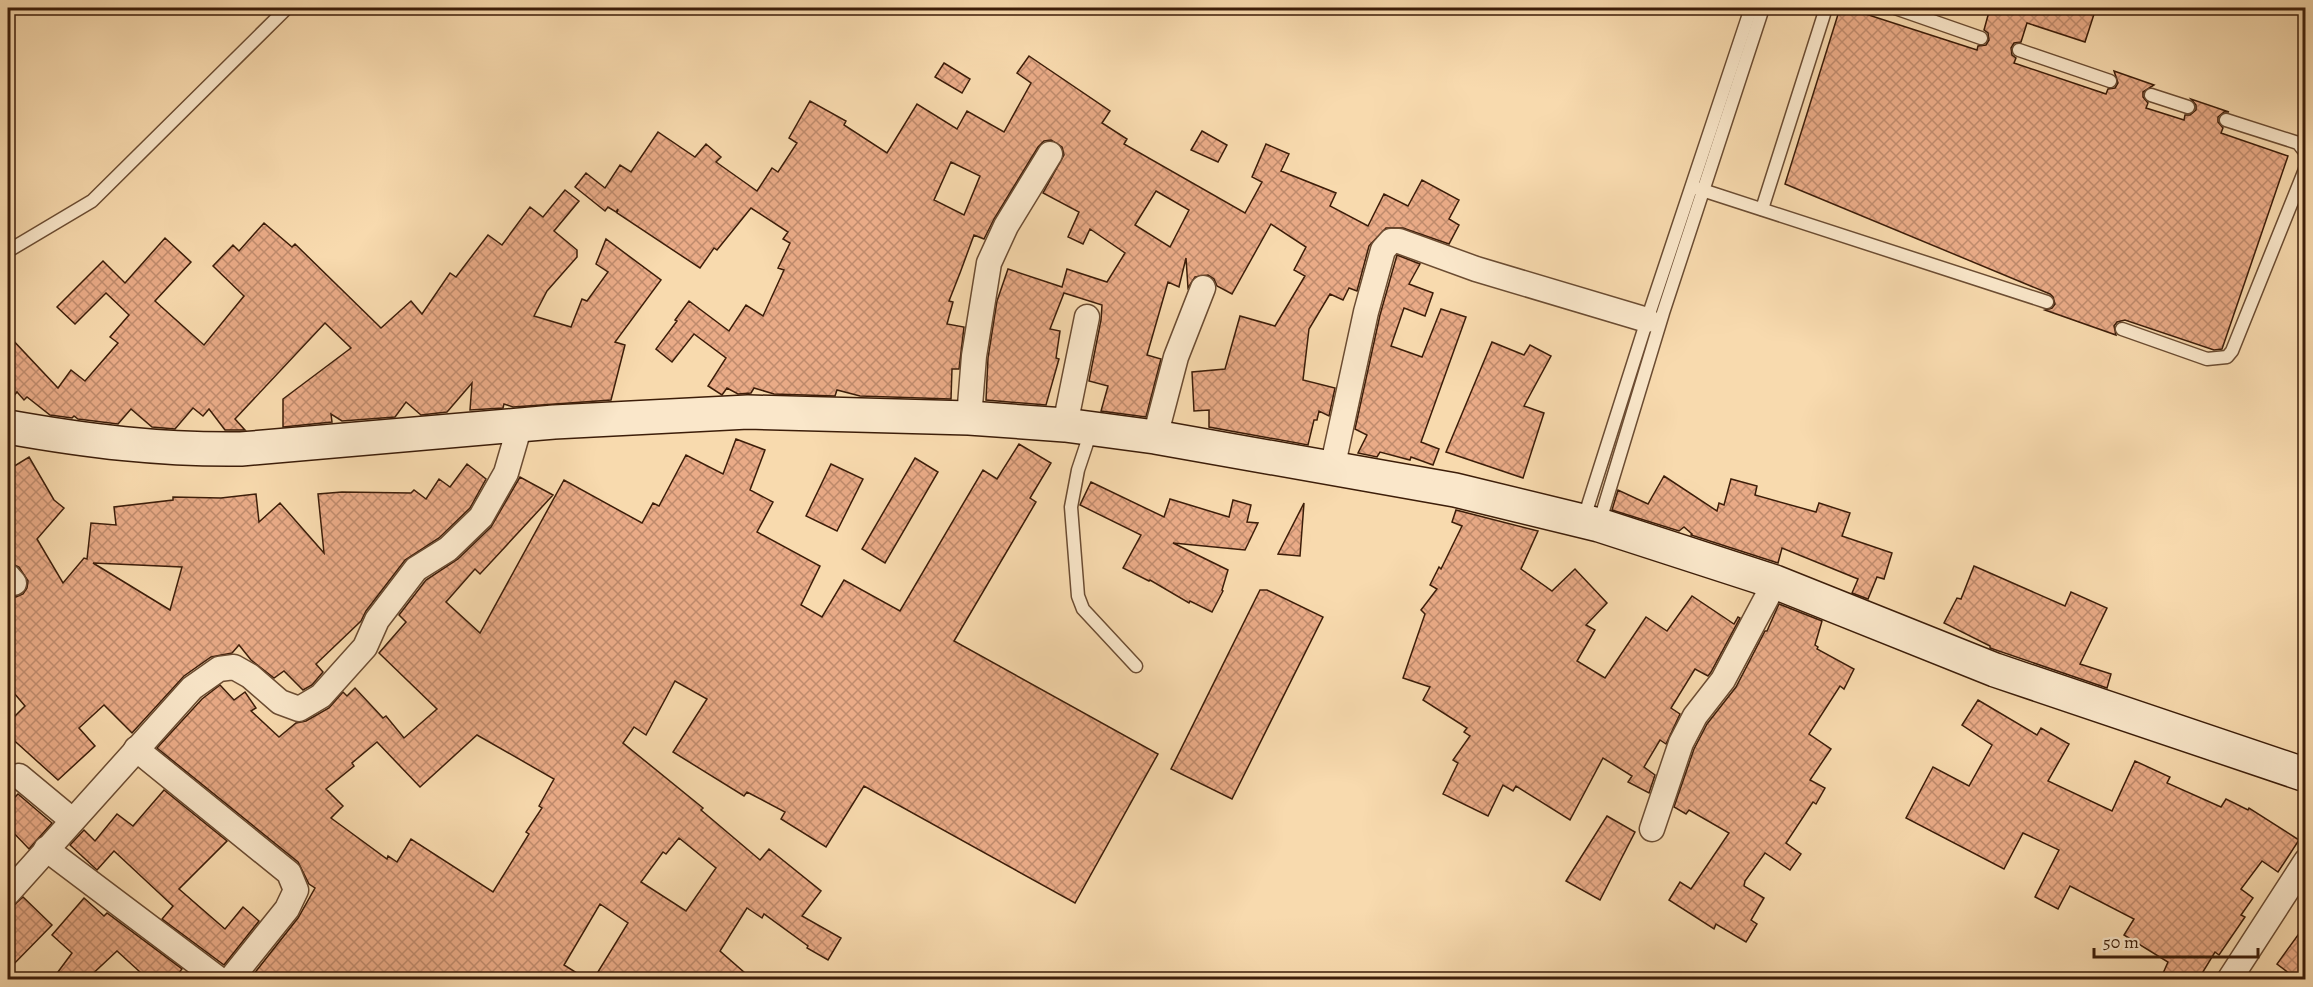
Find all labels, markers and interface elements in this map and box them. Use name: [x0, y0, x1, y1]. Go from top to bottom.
scale bar: [2094, 921, 2258, 959]
text: 50 m: [2103, 930, 2139, 954]

